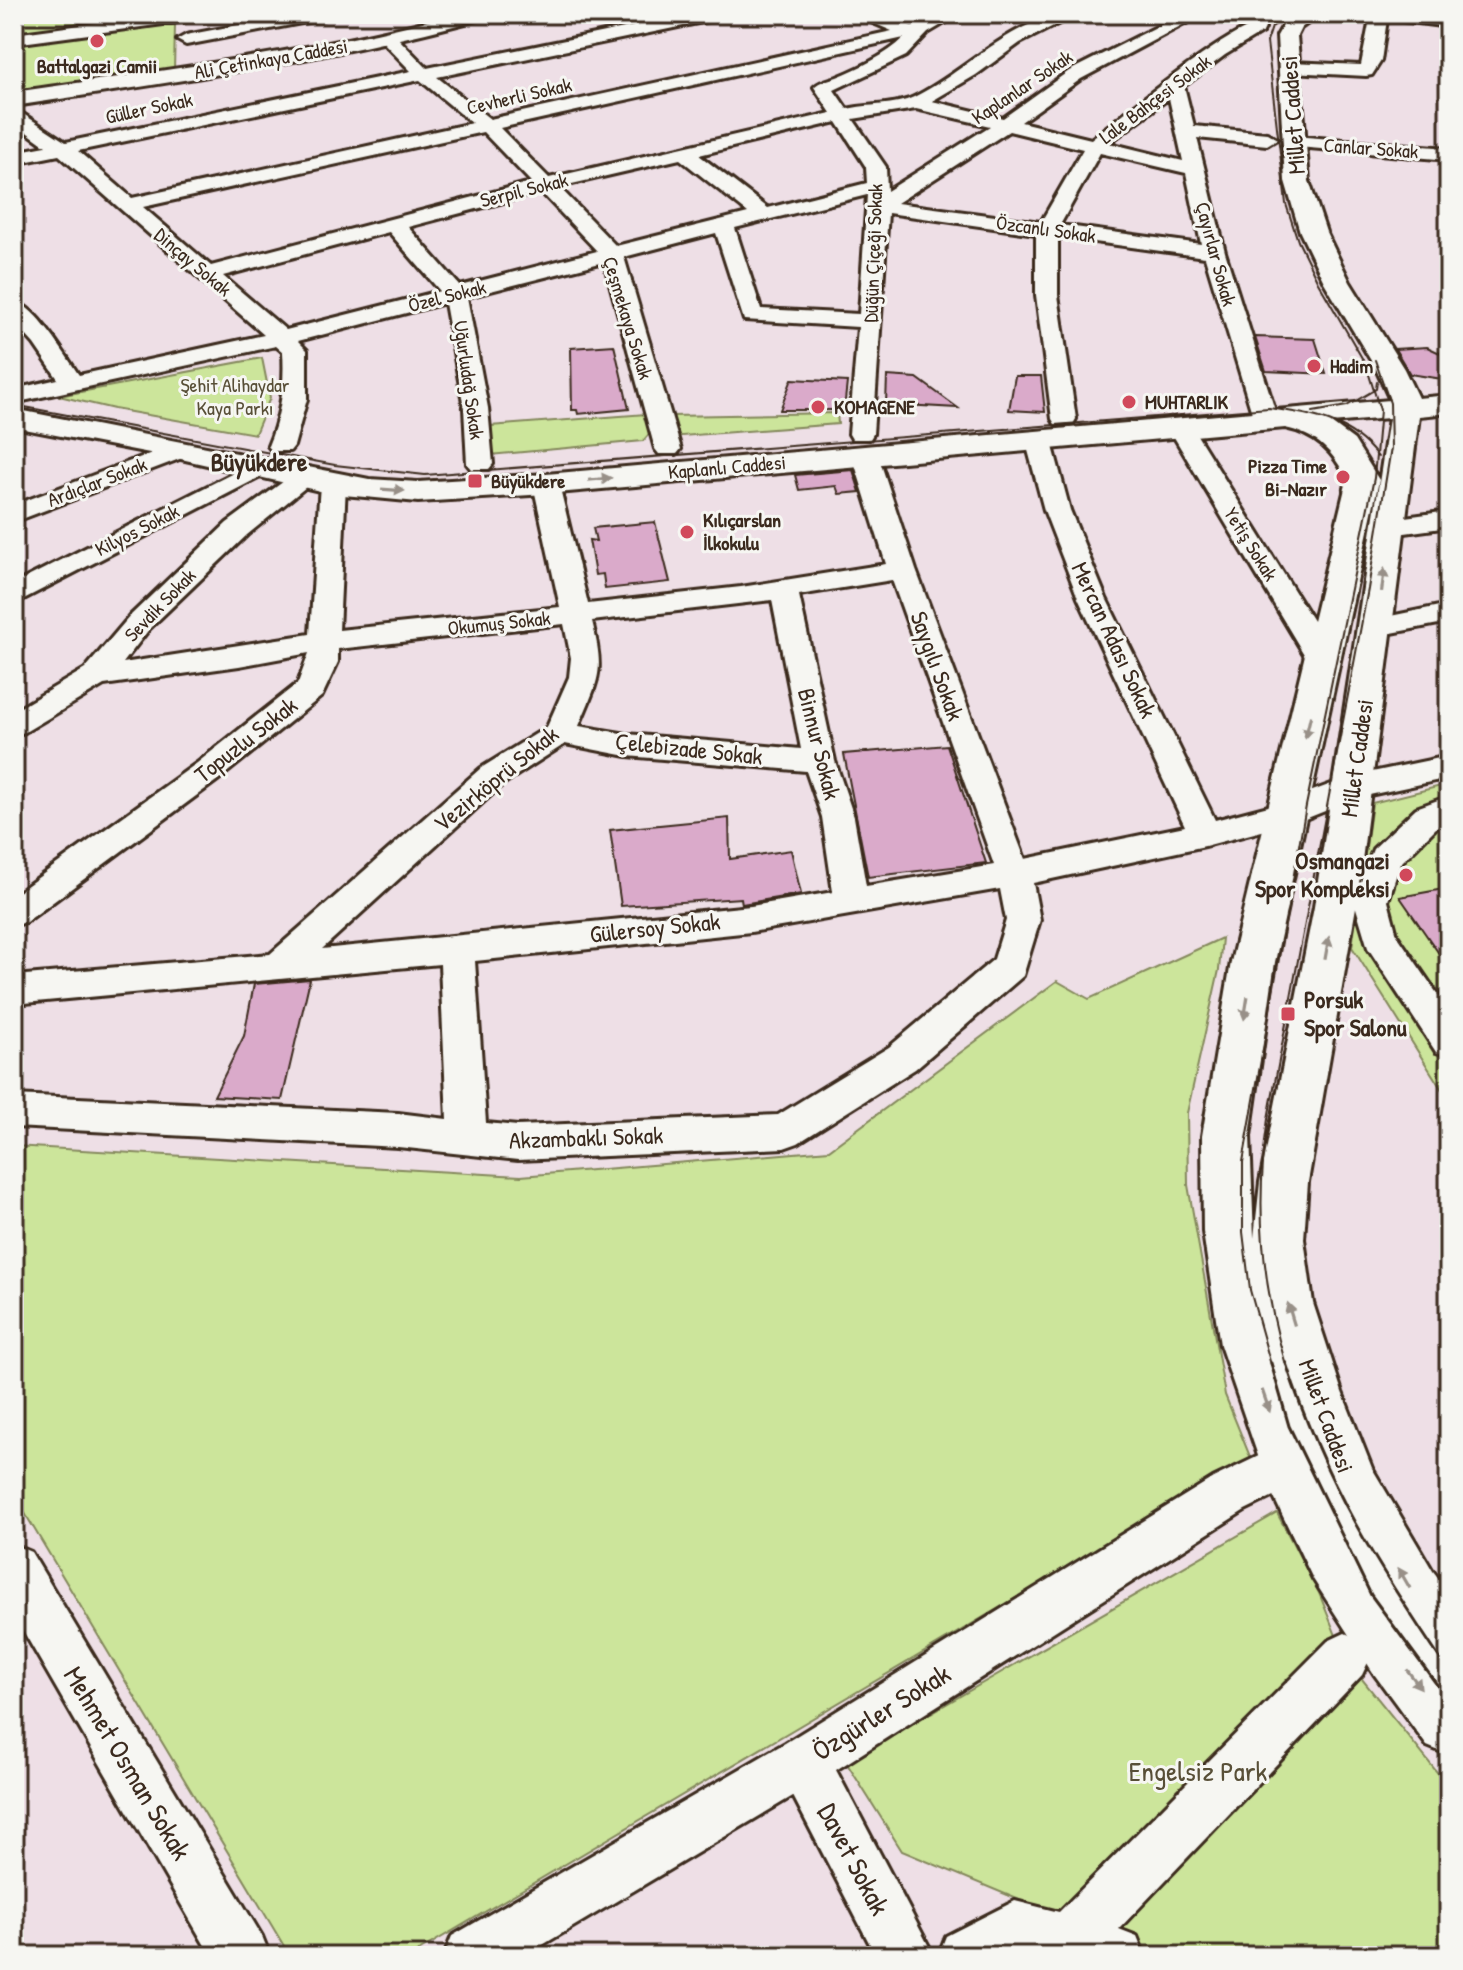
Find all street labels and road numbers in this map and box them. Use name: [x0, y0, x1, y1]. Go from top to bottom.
street label: Ali Çetinkaya Caddesi: [192, 32, 350, 85]
street label: Kaplanlar Sokak: [966, 43, 1077, 130]
street label: Lale Bahçesi Sokak: [1093, 48, 1216, 150]
street label: Millet Caddesi: [1272, 55, 1312, 175]
street label: Cevherli Sokak: [464, 70, 574, 121]
street label: Güller Sokak: [103, 85, 195, 130]
street label: Canlar Sokak: [1323, 131, 1419, 164]
street label: Serpil Sokak: [477, 166, 571, 213]
street label: Düğün Çiçeği Sokak: [857, 183, 888, 323]
street label: Çayırlar Sokak: [1190, 199, 1243, 309]
street label: Özcanlı Sokak: [994, 208, 1098, 249]
street label: Dinçay Sokak: [149, 221, 238, 302]
street label: Çeşmekaya Sokak: [597, 253, 660, 382]
street label: Özel Sokak: [405, 273, 489, 318]
street label: Uğurludağ Sokak: [448, 319, 491, 441]
street label: Kaplanlı Caddesi: [667, 448, 787, 485]
street label: Ardıçlar Sokak: [43, 450, 151, 513]
street label: Kilyos Sokak: [90, 497, 183, 562]
street label: Yetiş Sokak: [1218, 502, 1285, 586]
street label: Mercan Adası Sokak: [1065, 556, 1165, 723]
street label: Sevdik Sokak: [118, 562, 201, 647]
street label: Okumuş Sokak: [446, 604, 552, 641]
street label: Saygılı Sokak: [903, 607, 972, 725]
street label: Binnur Sokak: [791, 685, 849, 803]
street label: Topuzlu Sokak: [187, 689, 304, 790]
street label: Millet Caddesi: [1332, 697, 1380, 819]
street label: Vezirköprü Sokak: [426, 718, 565, 839]
street label: Çelebizade Sokak: [614, 724, 764, 772]
street label: Gülersoy Sokak: [588, 904, 722, 950]
street label: Akzambaklı Sokak: [508, 1118, 664, 1156]
street label: Millet Caddesi: [1292, 1354, 1362, 1477]
street label: Özgürler Sokak: [805, 1654, 958, 1769]
street label: Mehmet Osman Sokak: [55, 1659, 201, 1867]
street label: Davet Sokak: [809, 1797, 899, 1922]

